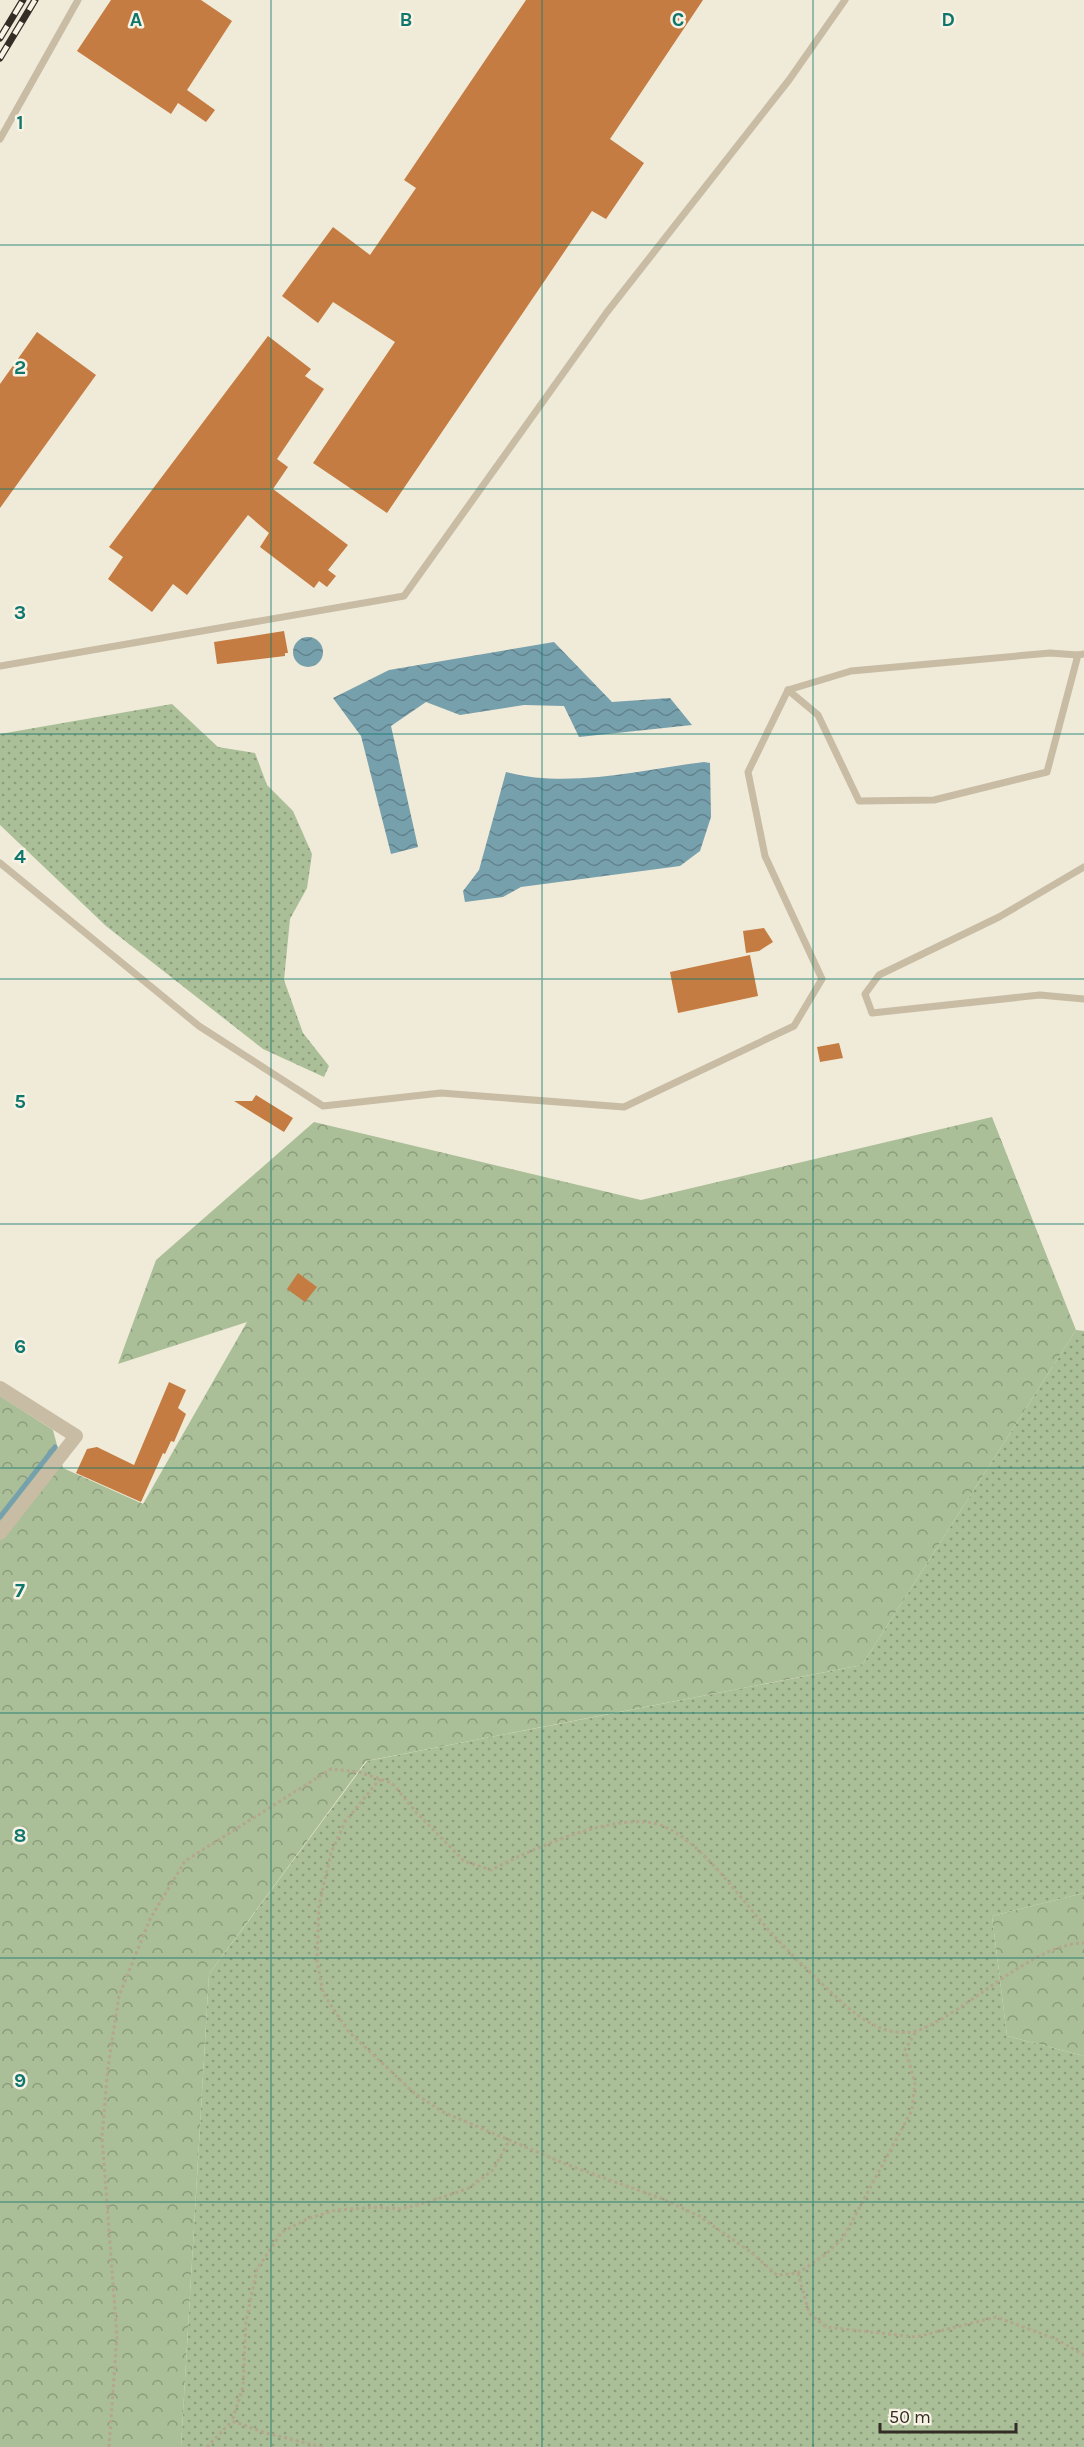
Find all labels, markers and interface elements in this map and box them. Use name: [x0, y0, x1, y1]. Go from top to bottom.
text: A: [130, 8, 143, 31]
text: B: [400, 8, 412, 31]
text: C: [672, 8, 684, 31]
text: D: [941, 8, 955, 31]
text: 1: [16, 111, 24, 134]
text: 2: [14, 356, 26, 379]
text: 3: [14, 601, 26, 624]
text: 4: [14, 845, 26, 868]
text: 5: [14, 1090, 26, 1113]
text: 6: [14, 1335, 26, 1358]
text: 7: [15, 1579, 25, 1602]
text: 8: [14, 1824, 26, 1847]
text: 9: [14, 2069, 26, 2092]
scale bar: [880, 2396, 1016, 2434]
text: 50 m: [889, 2406, 931, 2428]

